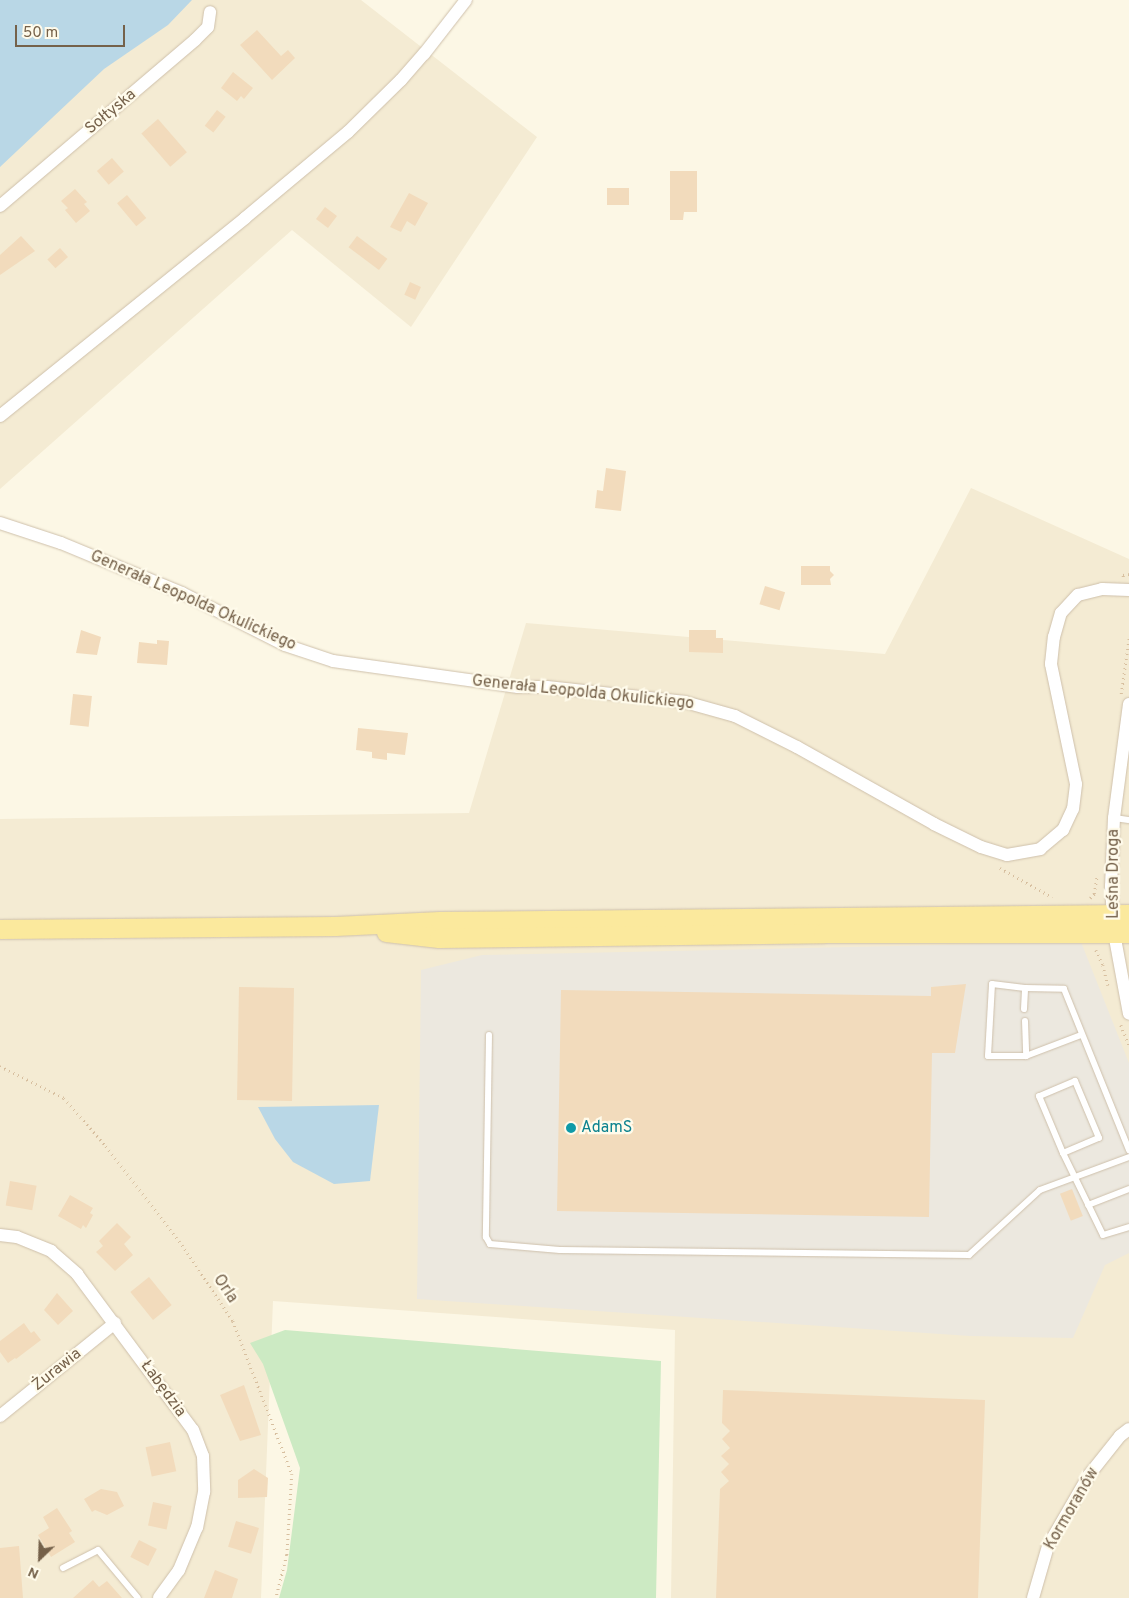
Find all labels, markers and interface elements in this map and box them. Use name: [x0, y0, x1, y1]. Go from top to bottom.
scale bar: [18, 15, 128, 47]
text: 50 m: [23, 24, 58, 43]
street label: Sołtyska: [82, 85, 140, 139]
street label: Generała Leopolda Okulickiego: [87, 547, 299, 655]
street label: Generała Leopolda Okulickiego: [471, 672, 695, 714]
street label: Leśna Droga: [1104, 829, 1124, 919]
place label: AdamS: [581, 1118, 632, 1138]
marker: AdamS: [565, 1122, 577, 1134]
street label: Orla: [209, 1271, 241, 1307]
street label: Żurawia: [29, 1344, 85, 1396]
street label: Łabędzia: [136, 1357, 190, 1421]
street label: Kormoranów: [1041, 1464, 1103, 1554]
north arrow: [15, 1533, 65, 1583]
text: N: [26, 1562, 42, 1582]

